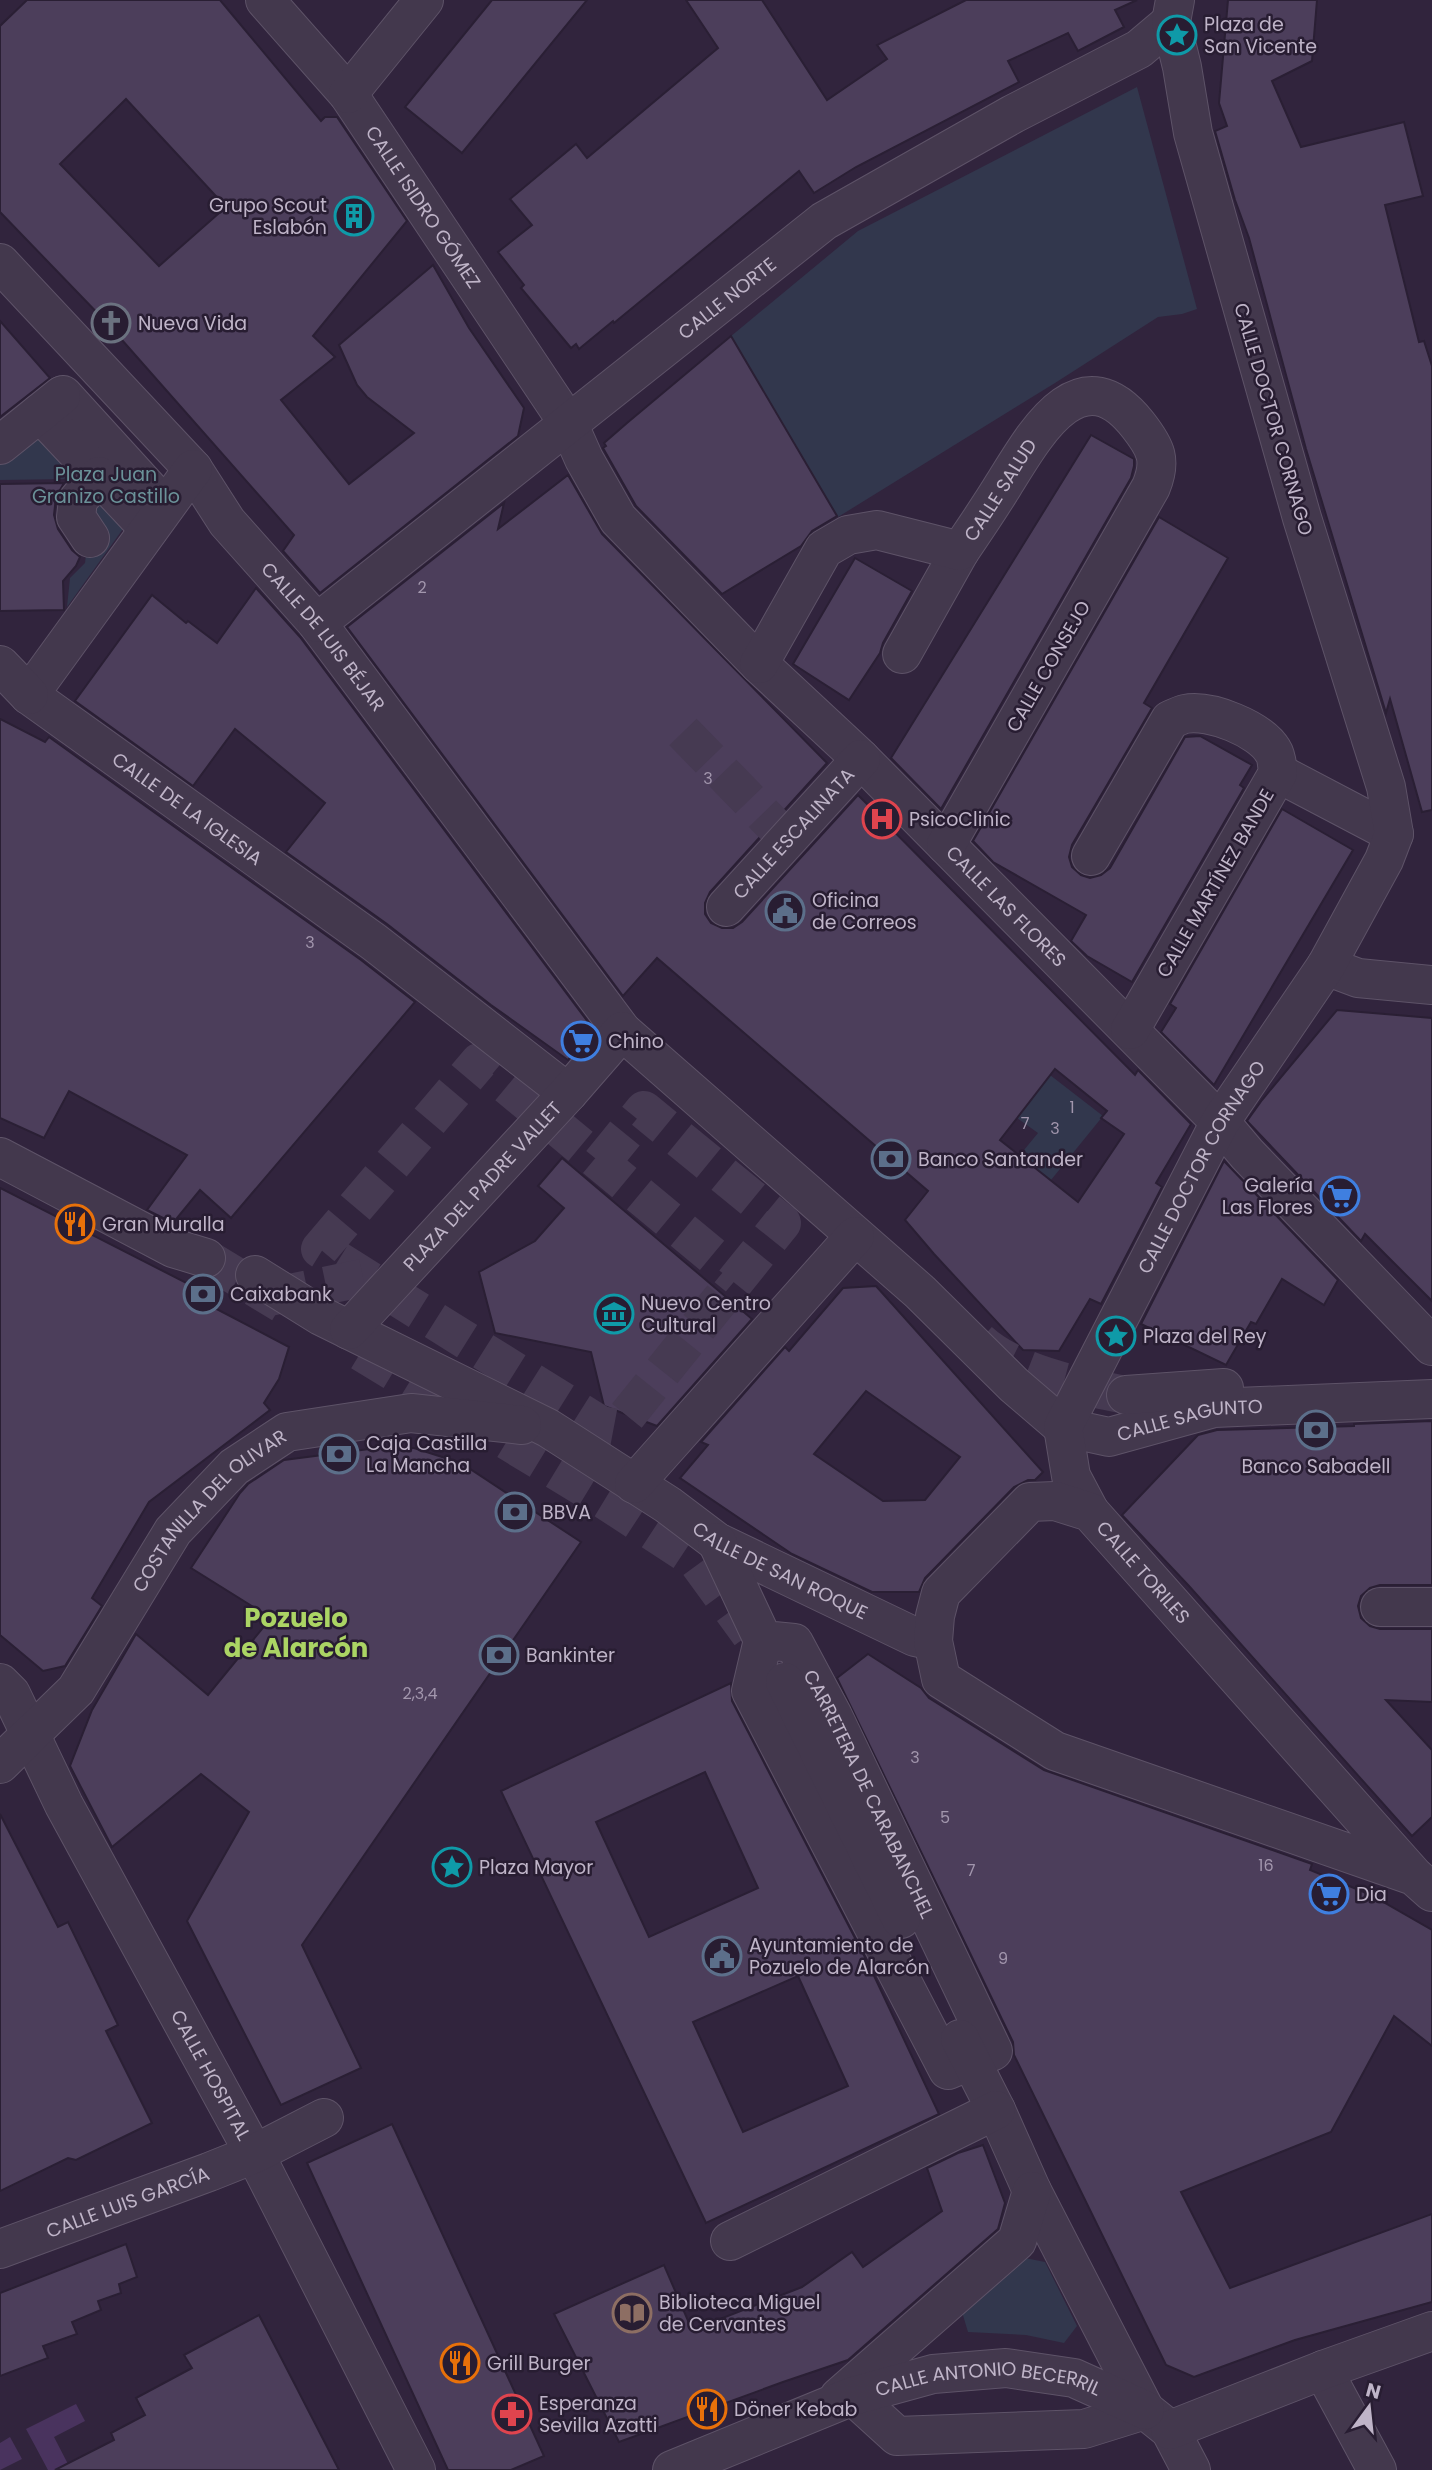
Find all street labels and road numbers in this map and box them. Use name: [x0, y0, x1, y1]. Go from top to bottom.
street label: CALLE ISIDRO GÓMEZ: [359, 120, 487, 294]
street label: CALLE NORTE: [672, 251, 782, 346]
street label: CALLE DOCTOR CORNAGO: [1227, 300, 1320, 539]
street label: CALLE SALUD: [957, 433, 1043, 547]
street label: CALLE DE LUIS BÉJAR: [255, 556, 391, 717]
street label: CALLE CONSEJO: [1000, 596, 1097, 737]
street label: CALLE DE LA IGLESIA: [106, 746, 268, 872]
street label: CALLE ESCALINATA: [727, 762, 861, 905]
street label: CALLE MARTÍNEZ BANDE: [1150, 784, 1281, 983]
street label: CALLE LAS FLORES: [940, 840, 1072, 973]
street label: CALLE DOCTOR CORNAGO: [1131, 1055, 1272, 1278]
street label: PLAZA DEL PADRE VALLET: [397, 1096, 568, 1277]
street label: CALLE SAGUNTO: [1114, 1393, 1263, 1448]
street label: COSTANILLA DEL OLIVAR: [126, 1423, 292, 1597]
street label: CALLE DE SAN ROQUE: [687, 1515, 872, 1626]
street label: CALLE TORILES: [1090, 1515, 1196, 1630]
street label: CARRETERA DE CARABANCHEL: [797, 1665, 941, 1923]
street label: CALLE HOSPITAL: [164, 2005, 257, 2145]
street label: CALLE LUIS GARCÍA: [42, 2160, 213, 2245]
street label: CALLE ANTONIO BECERRIL: [872, 2382, 1102, 2404]

